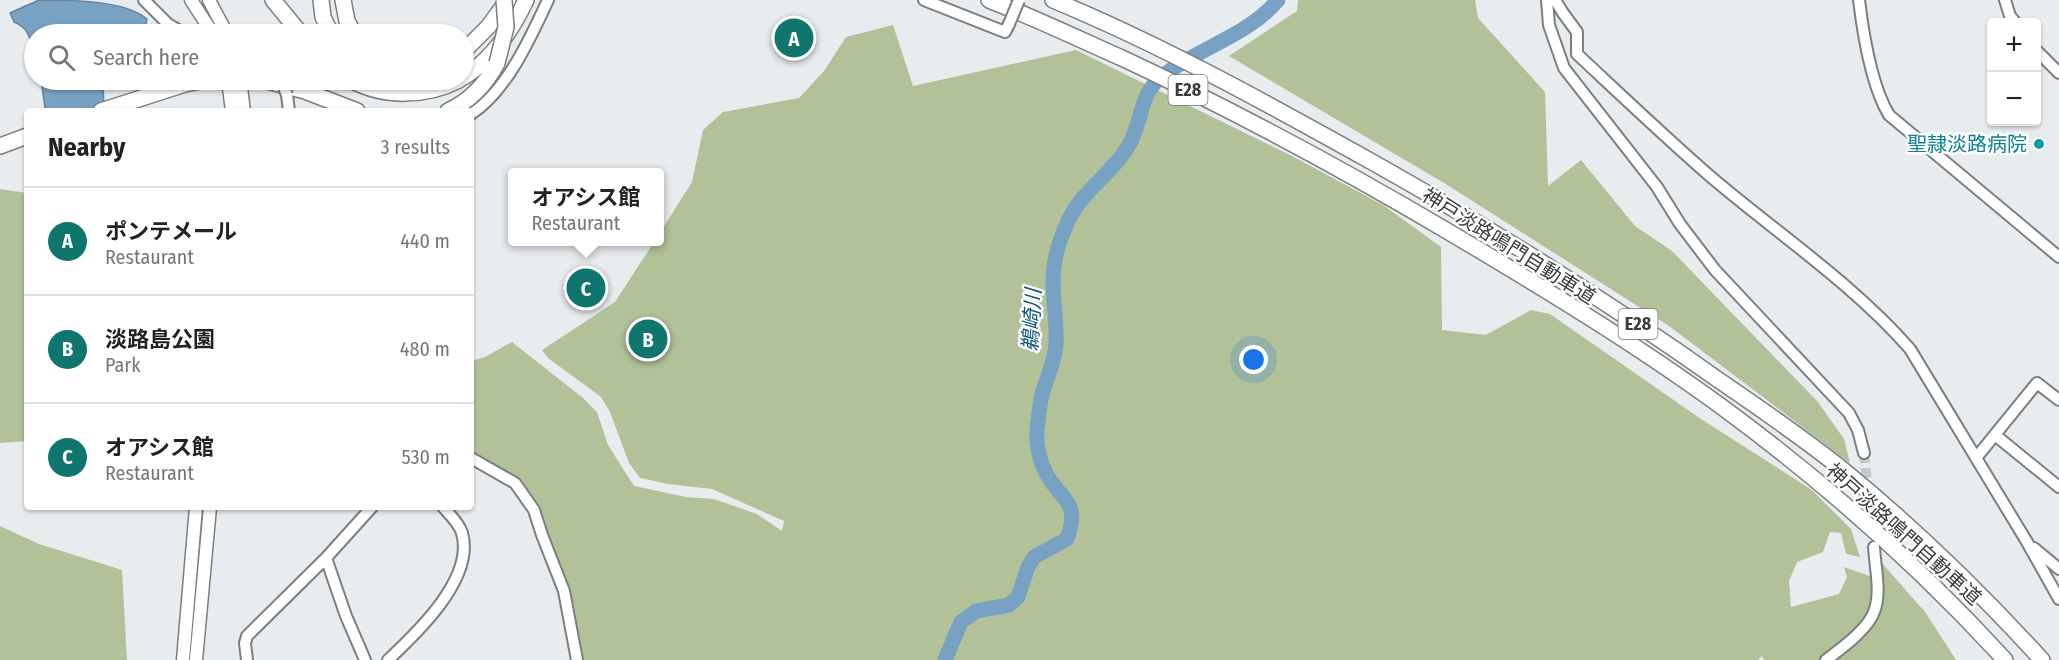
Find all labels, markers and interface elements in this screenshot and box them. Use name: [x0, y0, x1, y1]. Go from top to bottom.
pin: A: [774, 15, 814, 60]
map controls: [1987, 18, 2041, 126]
button: +: [1987, 18, 2041, 72]
search box: [24, 24, 474, 90]
icon: search: [45, 41, 78, 74]
text: Search here: [93, 44, 199, 71]
button: −: [1987, 72, 2041, 126]
road number: E28: [1168, 75, 1208, 105]
text: Nearby: [48, 132, 125, 163]
place label: 聖隷淡路病院: [1907, 132, 2027, 156]
text: 3 results: [381, 135, 450, 159]
marker: 聖隷淡路病院: [2032, 137, 2046, 151]
popup: [508, 168, 664, 246]
street label: 神戸淡路鳴門自動車道: [1418, 183, 1600, 309]
text: オアシス館: [531, 184, 641, 211]
text: Restaurant: [531, 211, 620, 235]
text: ポンテメール: [105, 218, 237, 245]
text: A: [62, 229, 73, 253]
text: 440 m: [400, 229, 450, 253]
text: Restaurant: [105, 245, 194, 269]
pin: C: [566, 266, 606, 310]
water label: 鵜崎川: [1017, 286, 1047, 352]
road number: E28: [1618, 309, 1658, 339]
pin: B: [628, 316, 668, 362]
text: 淡路島公園: [105, 326, 215, 353]
text: B: [62, 337, 73, 361]
text: 480 m: [400, 337, 450, 361]
your location: [1239, 345, 1268, 374]
text: Park: [105, 353, 141, 377]
text: オアシス館: [105, 434, 214, 461]
text: C: [62, 445, 73, 469]
text: 530 m: [401, 445, 450, 469]
street label: 神戸淡路鳴門自動車道: [1822, 458, 1986, 610]
text: Restaurant: [105, 461, 194, 485]

